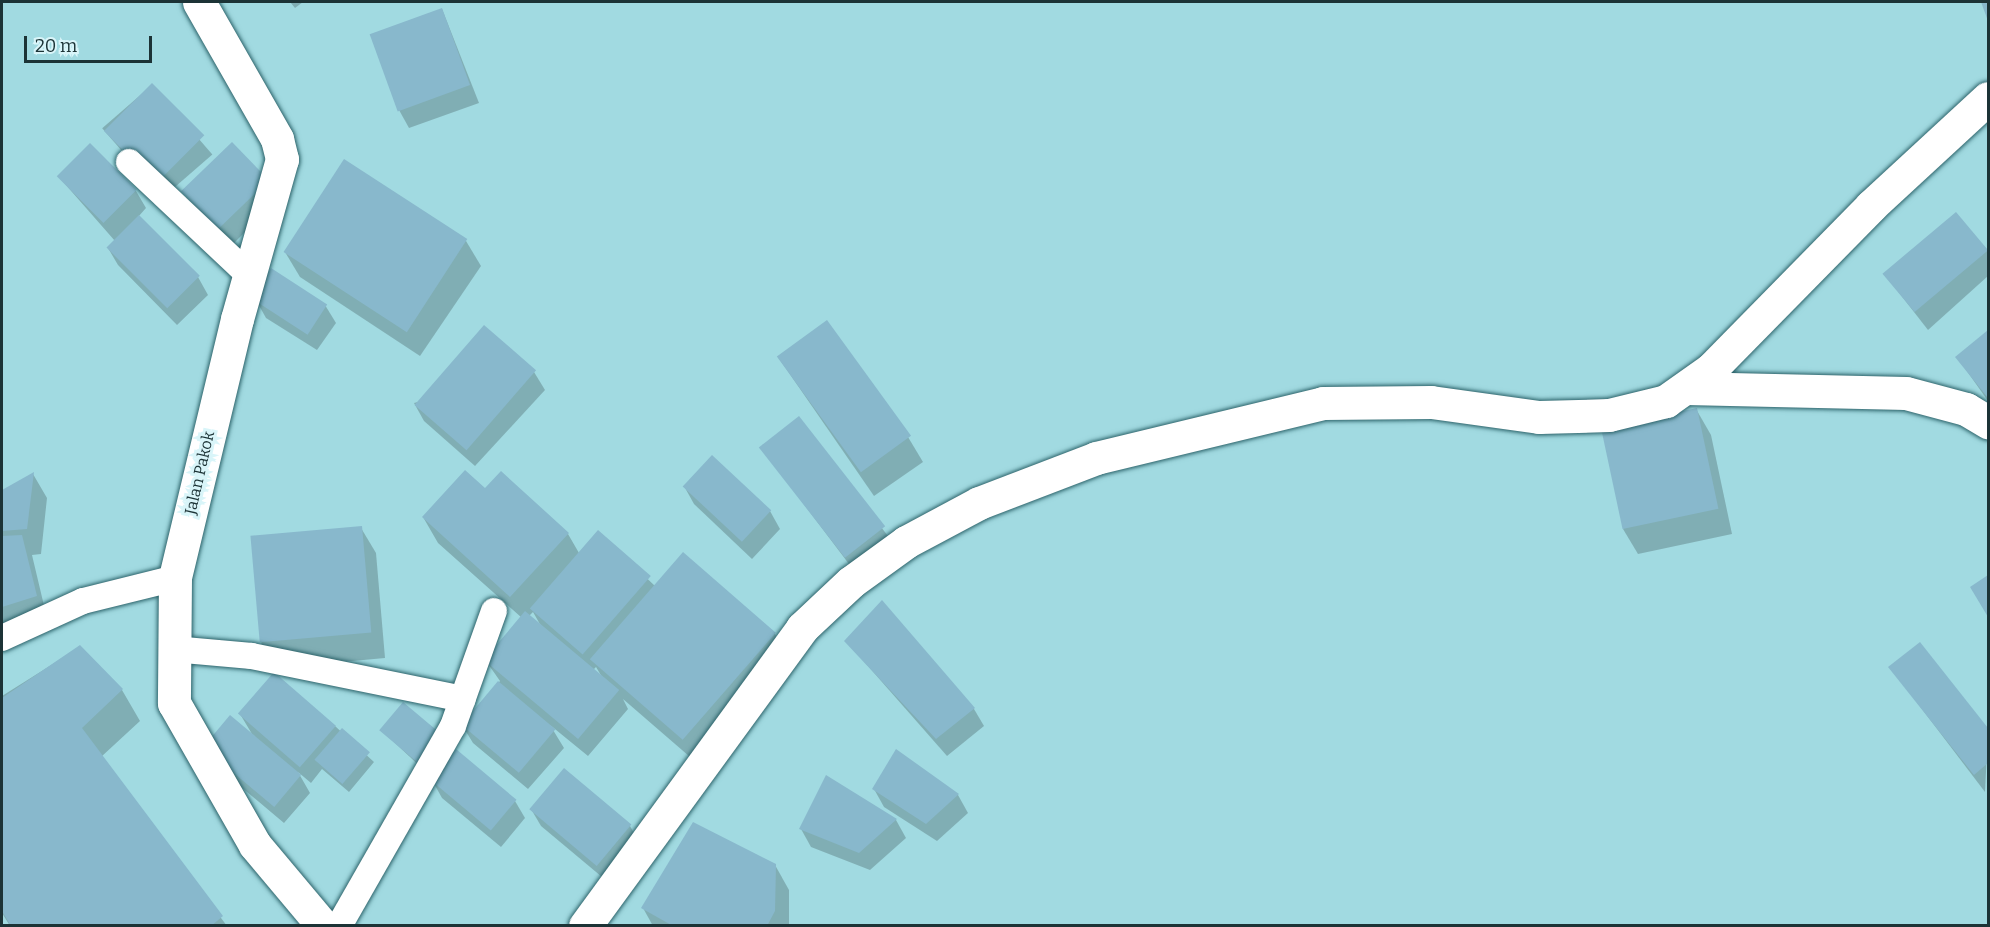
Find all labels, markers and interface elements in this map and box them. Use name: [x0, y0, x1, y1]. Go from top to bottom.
scale bar: [27, 24, 154, 62]
text: 20 m: [35, 35, 77, 57]
street label: Jalan Pakok: [181, 430, 219, 516]

